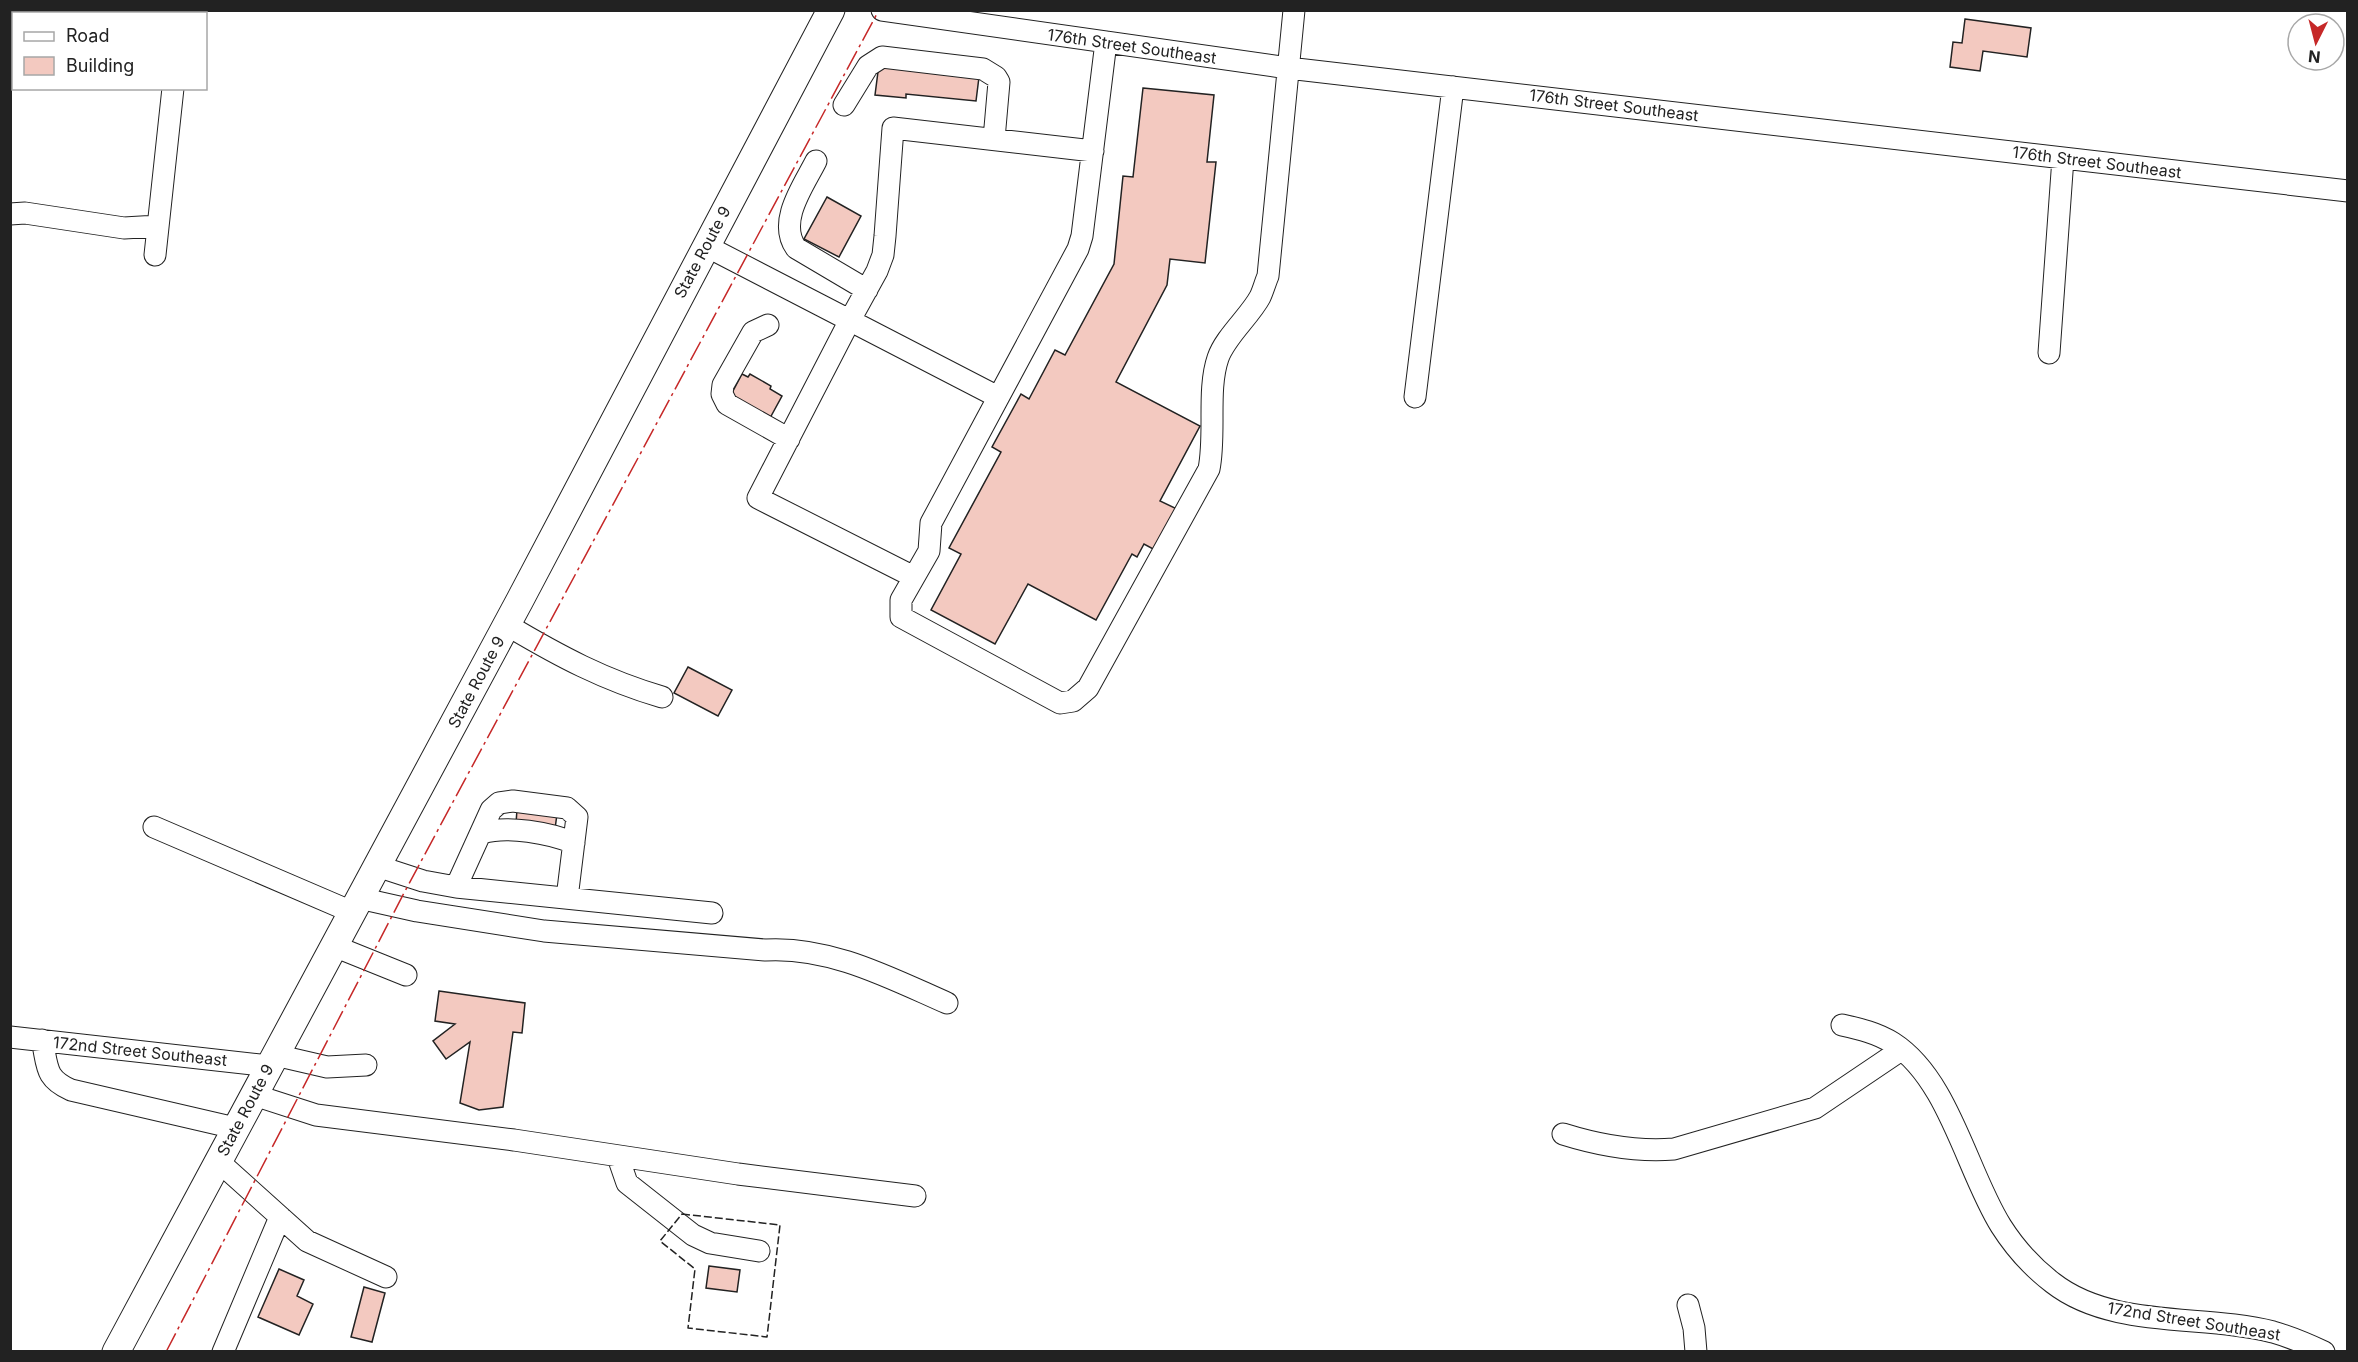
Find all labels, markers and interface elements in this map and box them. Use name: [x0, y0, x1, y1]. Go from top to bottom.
legend: [12, 12, 207, 90]
north arrow: [2286, 12, 2346, 72]
street label: 176th Street Southeast: [1046, 24, 1218, 68]
text: Road: [66, 25, 109, 46]
text: N: [2307, 46, 2322, 68]
text: Building: [66, 55, 134, 76]
street label: 176th Street Southeast: [1528, 85, 1700, 125]
street label: 176th Street Southeast: [2011, 142, 2183, 182]
street label: State Route 9: [669, 203, 735, 301]
street label: State Route 9: [443, 633, 509, 731]
street label: 172nd Street Southeast: [52, 1032, 228, 1070]
street label: State Route 9: [212, 1061, 278, 1159]
street label: 172nd Street Southeast: [2106, 1297, 2282, 1345]

